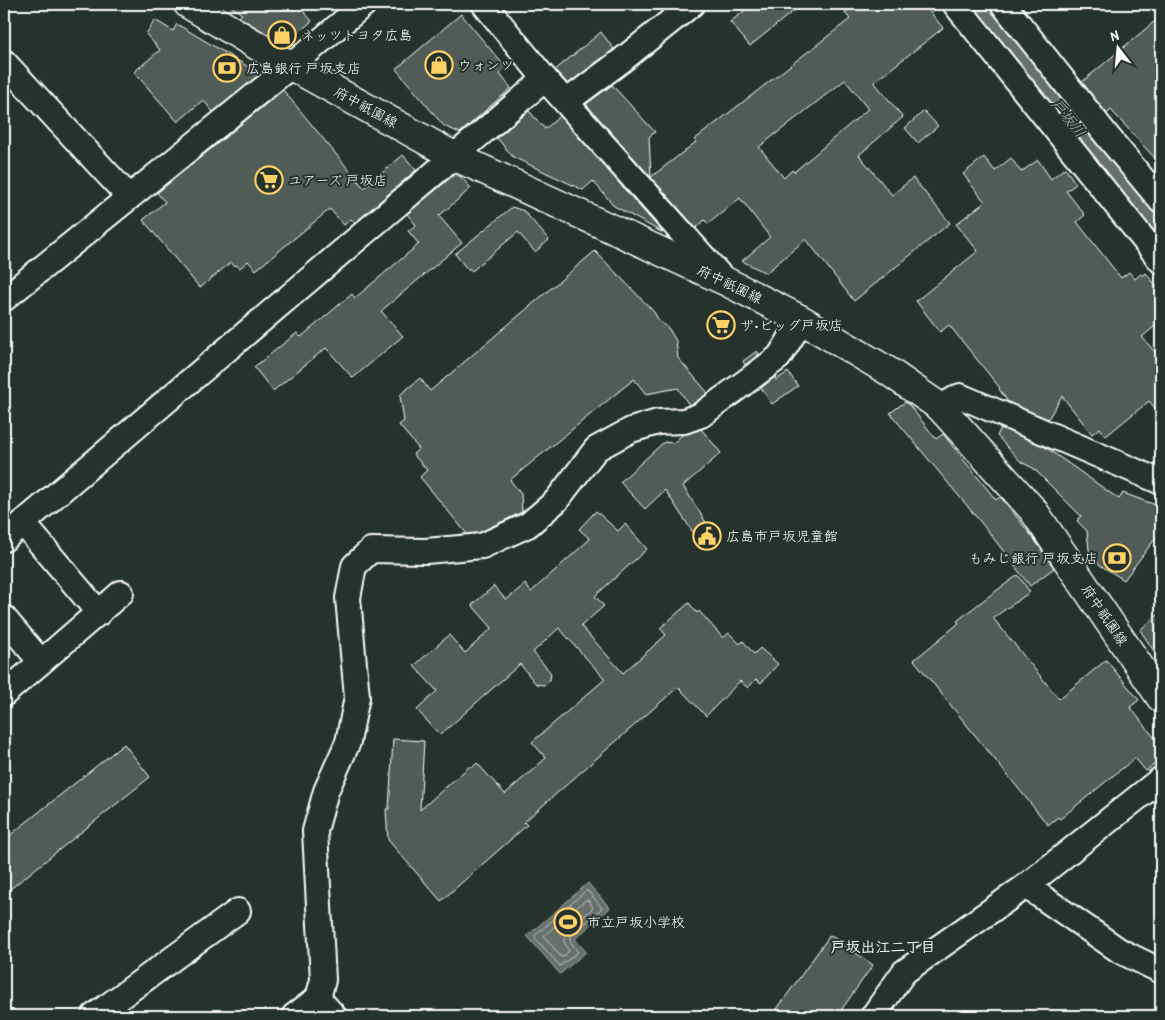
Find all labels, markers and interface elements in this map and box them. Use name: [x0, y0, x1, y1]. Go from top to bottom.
shop icon: ネッツトヨタ広島: [267, 20, 297, 50]
north arrow: [1092, 22, 1142, 72]
place label: ネッツトヨタ広島: [301, 25, 412, 44]
text: N: [1108, 25, 1121, 45]
shop icon: ウォンツ: [424, 50, 454, 80]
bank icon: 広島銀行 戸坂支店: [212, 53, 242, 83]
place label: ウォンツ: [458, 55, 514, 74]
place label: 広島銀行 戸坂支店: [246, 58, 361, 77]
street label: 府中祇園線: [331, 81, 401, 132]
water label: 戸坂川: [1046, 94, 1091, 142]
supermarket icon: ユアーズ 戸坂店: [254, 165, 284, 195]
place label: ユアーズ 戸坂店: [288, 170, 388, 189]
street label: 府中祇園線: [695, 260, 766, 307]
supermarket icon: ザ•ビッグ戸坂店: [706, 310, 736, 340]
place label: ザ•ビッグ戸坂店: [740, 315, 843, 334]
public building icon: 広島市戸坂児童館: [692, 521, 722, 551]
place label: 広島市戸坂児童館: [726, 526, 838, 545]
bank icon: もみじ銀行 戸坂支店: [1102, 543, 1132, 573]
place label: もみじ銀行 戸坂支店: [969, 548, 1098, 567]
street label: 府中祇園線: [1078, 580, 1133, 649]
sports icon: 市立戸坂小学校: [553, 907, 583, 937]
place label: 市立戸坂小学校: [587, 912, 685, 931]
district label: 戸坂出江二丁目: [830, 936, 936, 957]

